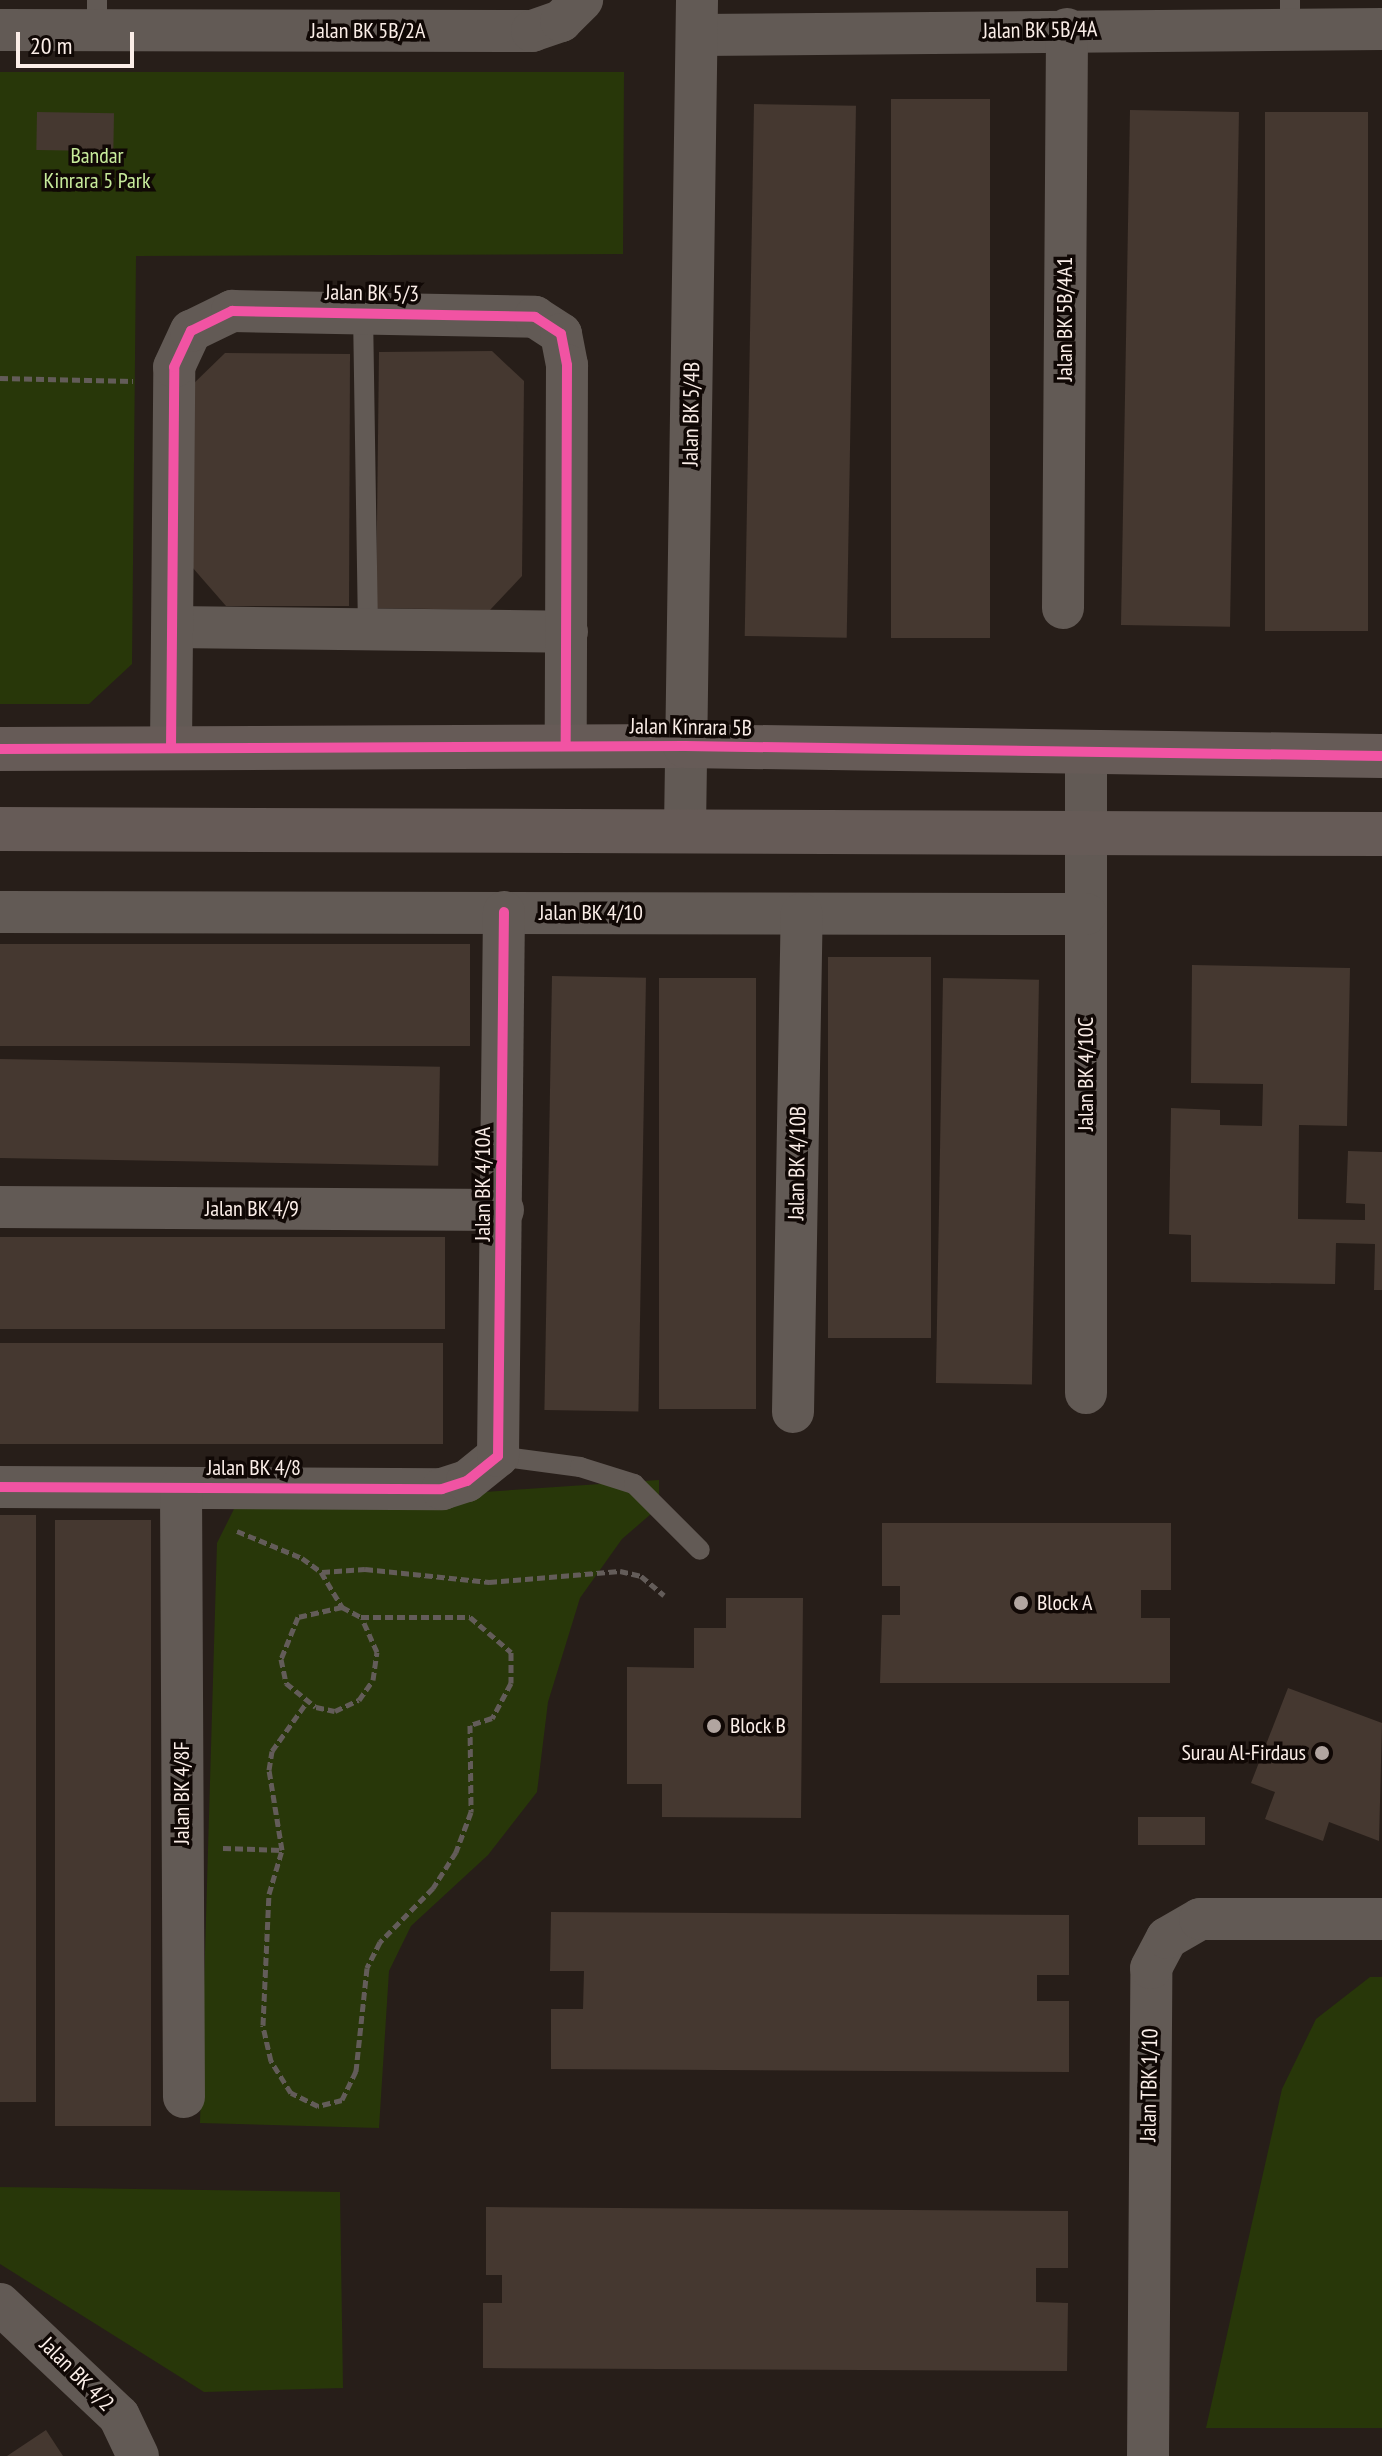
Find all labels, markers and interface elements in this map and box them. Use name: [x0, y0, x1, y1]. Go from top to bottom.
scale bar: [20, 16, 138, 66]
street label: Jalan BK 5B/4A: [982, 16, 1098, 44]
street label: Jalan BK 5B/2A: [310, 18, 426, 44]
text: 20 m: [30, 30, 72, 61]
park label: Bandar Kinrara 5 Park: [44, 142, 150, 194]
street label: Jalan BK 5B/4A1: [1052, 256, 1078, 382]
street label: Jalan BK 5/3: [325, 279, 419, 307]
street label: Jalan BK 5/4B: [677, 361, 705, 467]
street label: Jalan Kinrara 5B: [630, 713, 752, 741]
street label: Jalan BK 4/10: [539, 900, 643, 926]
street label: Jalan BK 4/10C: [1073, 1017, 1099, 1131]
street label: Jalan BK 4/10B: [783, 1105, 811, 1221]
street label: Jalan BK 4/10A: [470, 1127, 496, 1241]
street label: Jalan BK 4/9: [205, 1196, 299, 1222]
street label: Jalan BK 4/8: [207, 1455, 301, 1481]
place label: Block A: [1037, 1590, 1093, 1616]
marker: Block A: [1012, 1594, 1030, 1612]
place label: Block B: [730, 1713, 786, 1739]
marker: Block B: [705, 1717, 723, 1735]
place label: Surau Al-Firdaus: [1181, 1740, 1306, 1766]
street label: Jalan BK 4/8F: [169, 1741, 195, 1845]
marker: Surau Al-Firdaus: [1313, 1744, 1331, 1762]
street label: Jalan TBK 1/10: [1135, 2028, 1163, 2142]
street label: Jalan BK 4/2: [34, 2331, 120, 2417]

